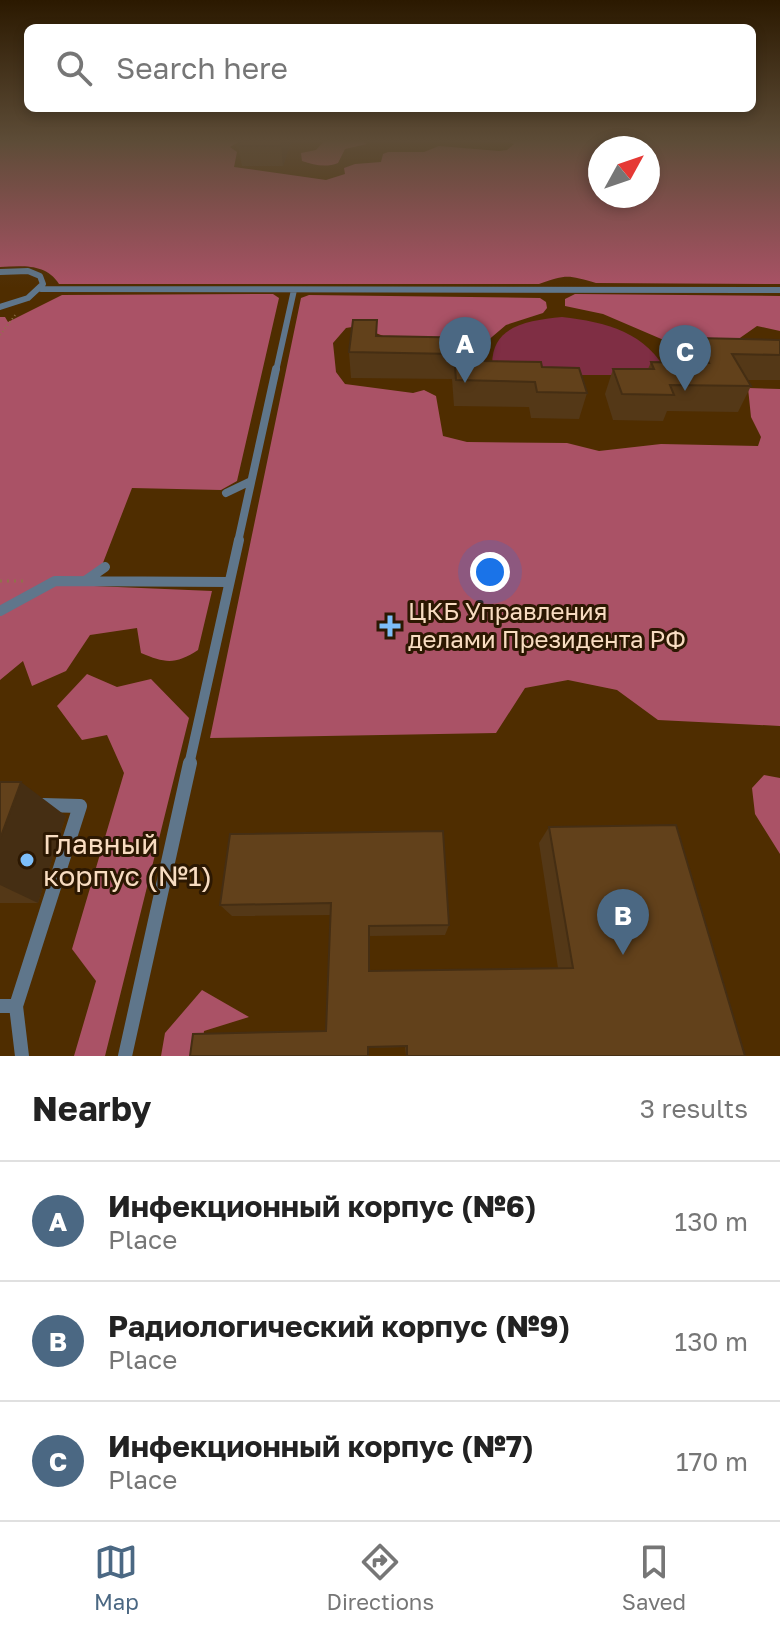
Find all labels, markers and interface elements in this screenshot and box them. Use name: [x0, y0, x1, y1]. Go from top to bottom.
search box: [24, 24, 756, 112]
icon: search: [52, 46, 96, 90]
text: Search here: [116, 50, 288, 86]
north arrow: [588, 136, 660, 208]
pin: A: [439, 317, 491, 383]
pin: C: [659, 325, 711, 391]
your location: [470, 552, 510, 592]
place label: ЦКБ Управления делами Президента РФ: [408, 596, 686, 653]
marker: ЦКБ Управления делами Президента РФ: [379, 615, 401, 637]
place label: Главный корпус (№1): [43, 827, 212, 892]
marker: Главный корпус (№1): [18, 851, 36, 869]
pin: B: [597, 889, 649, 955]
text: Nearby: [32, 1088, 152, 1128]
text: 3 results: [640, 1093, 748, 1124]
text: Инфекционный корпус (№6): [108, 1188, 536, 1224]
text: A: [49, 1206, 67, 1237]
text: 130 m: [675, 1206, 748, 1237]
text: Place: [108, 1224, 177, 1255]
text: Радиологический корпус (№9): [108, 1308, 570, 1344]
text: B: [49, 1326, 67, 1357]
text: 130 m: [675, 1326, 748, 1357]
text: Place: [108, 1344, 177, 1375]
text: Инфекционный корпус (№7): [108, 1428, 534, 1464]
text: C: [49, 1446, 67, 1477]
text: 170 m: [676, 1446, 748, 1477]
text: Place: [108, 1464, 177, 1495]
tab: Map: [94, 1540, 139, 1615]
tab: Directions: [327, 1540, 434, 1615]
tab: Saved: [622, 1540, 686, 1615]

